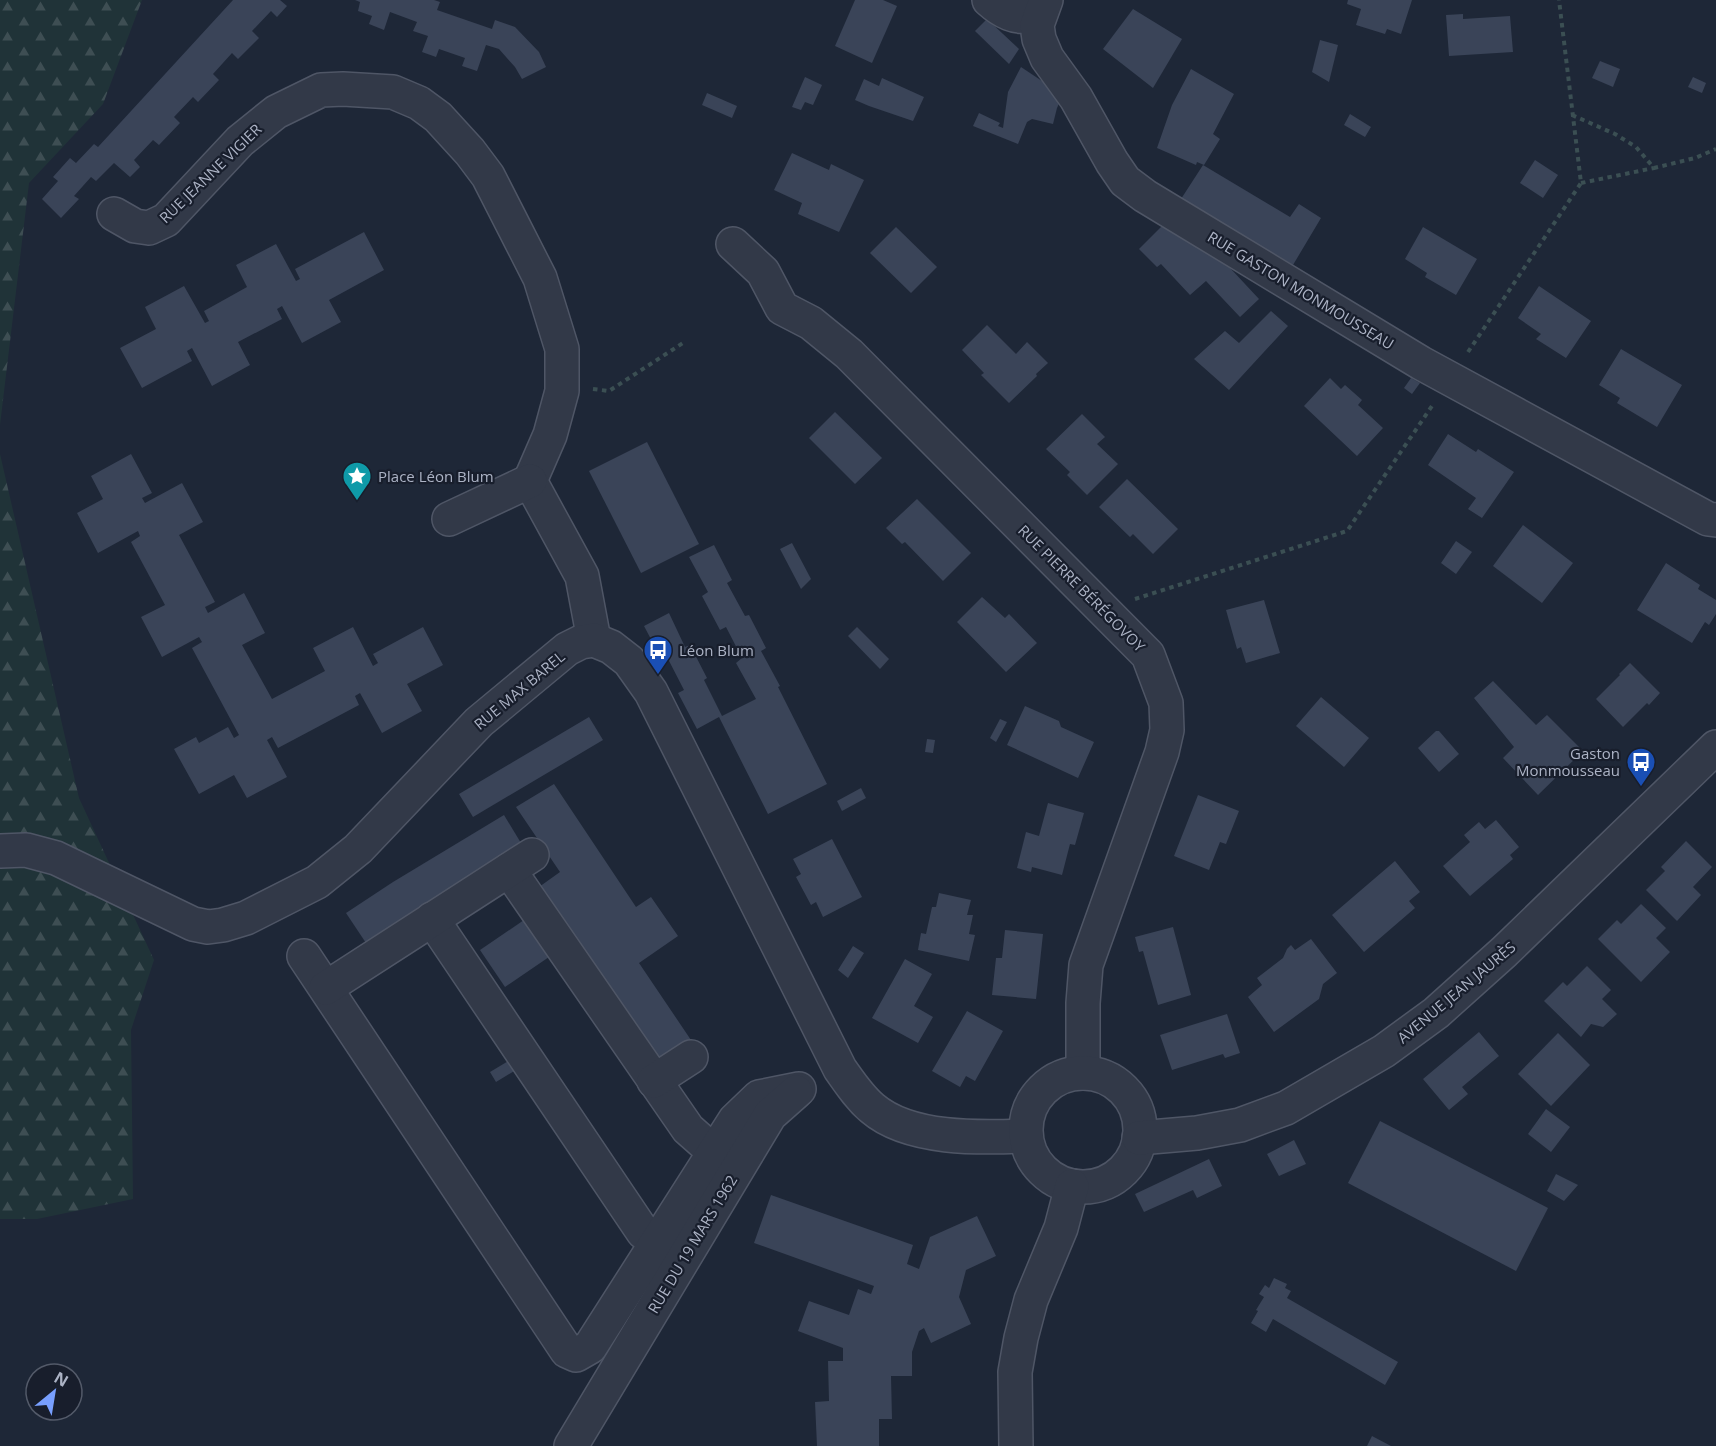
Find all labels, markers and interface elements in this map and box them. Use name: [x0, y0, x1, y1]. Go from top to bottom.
street label: RUE JEANNE VIGIER: [155, 118, 266, 227]
street label: RUE GASTON MONMOUSSEAU: [1204, 226, 1398, 354]
place icon: Place Léon Blum: [341, 460, 373, 502]
place label: Place Léon Blum: [378, 466, 494, 486]
street label: RUE PIERRE BÉRÉGOVOY: [1014, 520, 1150, 656]
bus stop icon: Léon Blum: [642, 634, 674, 676]
place label: Léon Blum: [679, 640, 754, 660]
street label: RUE MAX BAREL: [469, 646, 569, 734]
place label: Gaston Monmousseau: [1516, 743, 1620, 780]
bus stop icon: Gaston Monmousseau: [1625, 746, 1657, 788]
street label: AVENUE JEAN JAURÈS: [1393, 937, 1519, 1047]
street label: RUE DU 19 MARS 1962: [643, 1171, 741, 1317]
north arrow: [24, 1362, 84, 1422]
text: N: [50, 1366, 73, 1392]

